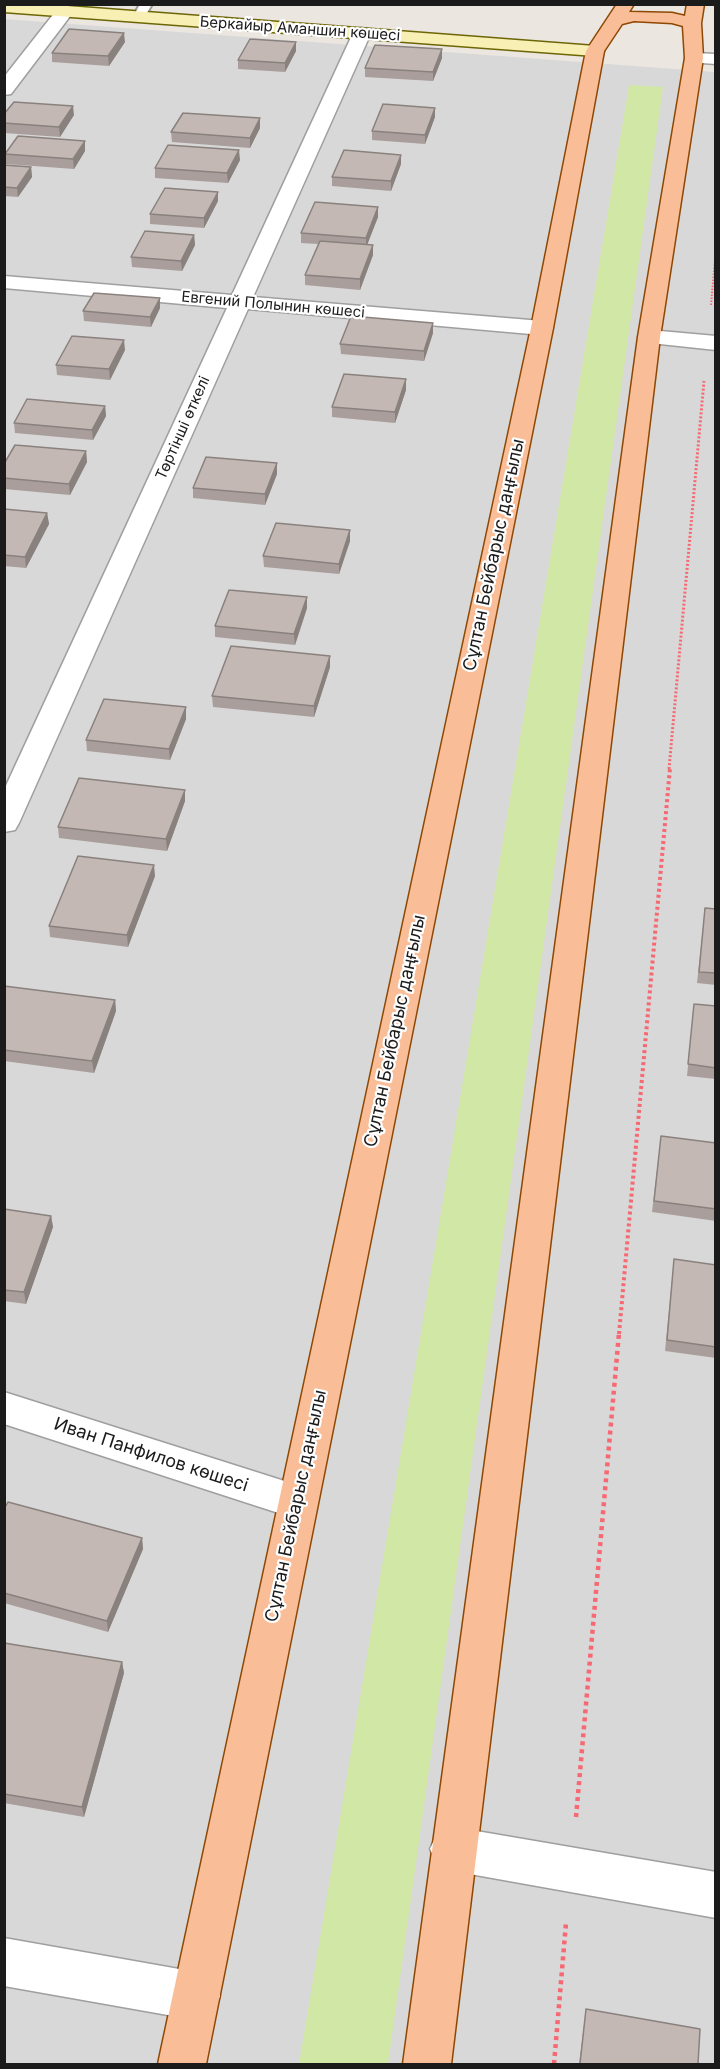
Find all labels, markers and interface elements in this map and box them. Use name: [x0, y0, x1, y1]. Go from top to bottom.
street label: Беркайыр Аманшин көшесі: [199, 13, 401, 45]
street label: Евгений Полынин көшесі: [181, 288, 365, 322]
street label: Төртінші өткелі: [152, 373, 214, 483]
street label: Сұлтан Бейбарыс даңғылы: [459, 437, 529, 673]
street label: Сұлтан Бейбарыс даңғылы: [360, 913, 430, 1149]
street label: Сұлтан Бейбарыс даңғылы: [261, 1388, 331, 1624]
street label: Иван Панфилов көшесі: [51, 1413, 251, 1497]

